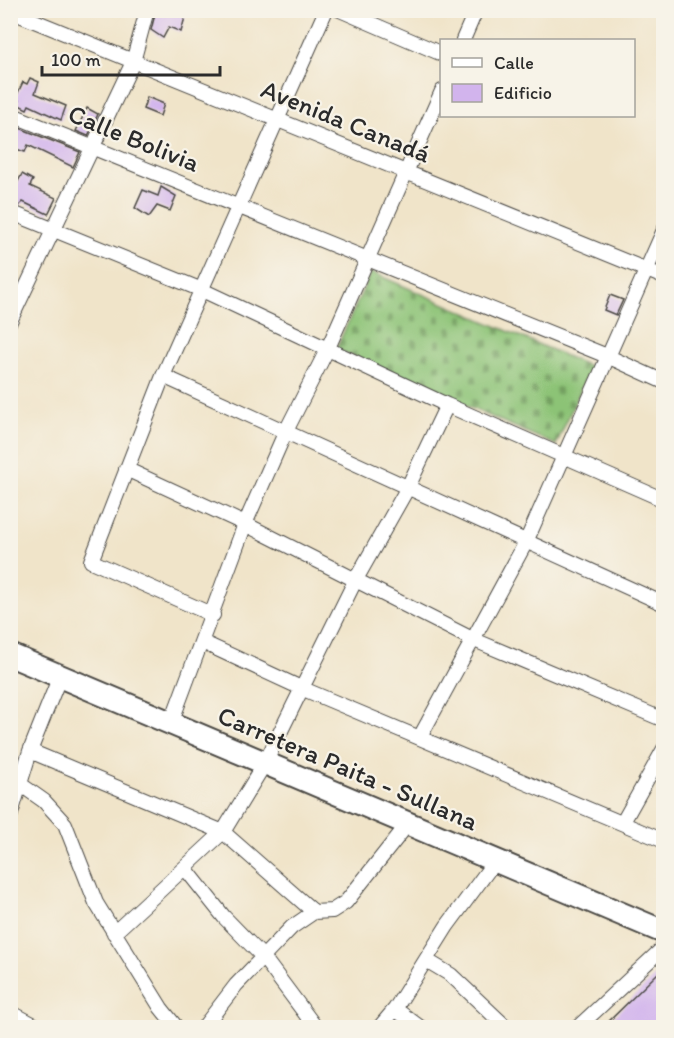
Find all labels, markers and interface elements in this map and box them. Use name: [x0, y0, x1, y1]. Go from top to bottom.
scale bar: [42, 39, 220, 77]
legend: [440, 39, 635, 117]
text: 100 m: [51, 49, 101, 71]
text: Calle: [494, 52, 534, 74]
street label: Avenida Canadá: [257, 72, 436, 170]
text: Edificio: [494, 82, 552, 104]
street label: Calle Bolivia: [64, 97, 205, 179]
street label: Carretera Paita - Sullana: [213, 699, 483, 838]

